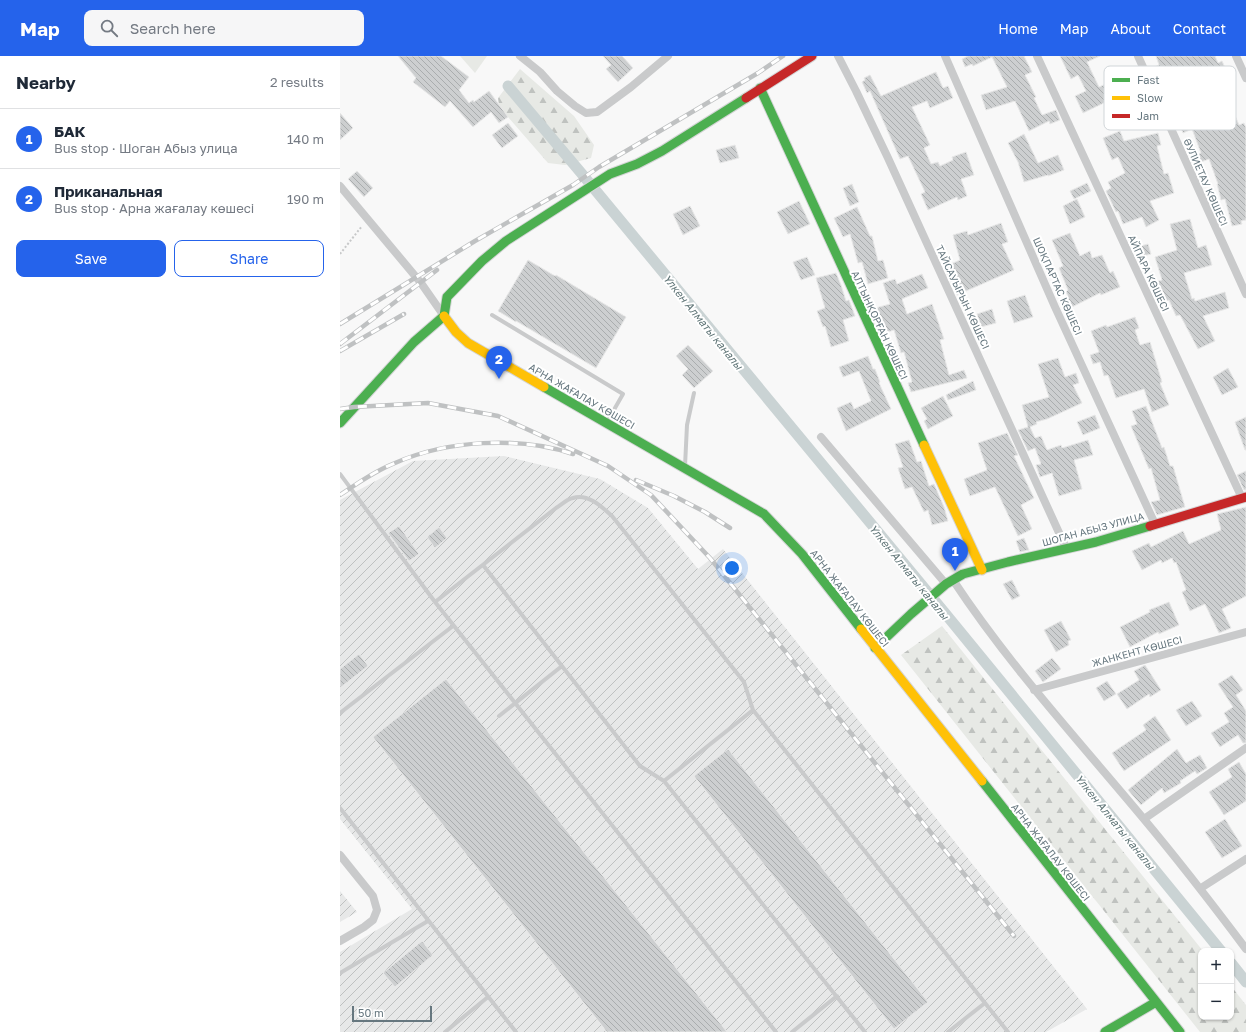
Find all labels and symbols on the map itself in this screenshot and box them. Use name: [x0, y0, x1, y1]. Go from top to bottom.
legend: [1104, 66, 1236, 130]
text: Fast: [1137, 73, 1160, 86]
text: Slow: [1137, 91, 1163, 104]
text: Jam: [1137, 109, 1159, 122]
street label: ӘУЛИЕТАУ КӨШЕСІ: [1181, 136, 1231, 228]
street label: АЙПАРА КӨШЕСІ: [1126, 233, 1172, 313]
street label: ШОҚПАРТАС КӨШЕСІ: [1031, 235, 1085, 337]
street label: ТАЙСАУЫРЫН КӨШЕСІ: [934, 243, 992, 351]
street label: АЛТЫНҚОРҒАН КӨШЕСІ: [849, 269, 911, 381]
water label: Үлкен Алматы каналы: [661, 272, 746, 373]
pin: 2: [486, 346, 512, 379]
street label: АРНА ЖАҒАЛАУ КӨШЕСІ: [527, 361, 637, 431]
street label: ШОГАН АБЫЗ УЛИЦА: [1041, 510, 1146, 548]
water label: Үлкен Алматы каналы: [867, 522, 952, 623]
pin: 1: [942, 538, 968, 571]
street label: АРНА ЖАҒАЛАУ КӨШЕСІ: [808, 547, 892, 649]
your location: [722, 558, 742, 578]
street label: ЖАНКЕНТ КӨШЕСІ: [1090, 633, 1184, 669]
water label: Үлкен Алматы каналы: [1073, 772, 1158, 873]
street label: АРНА ЖАҒАЛАУ КӨШЕСІ: [1009, 801, 1093, 903]
scale bar: [352, 1004, 432, 1023]

